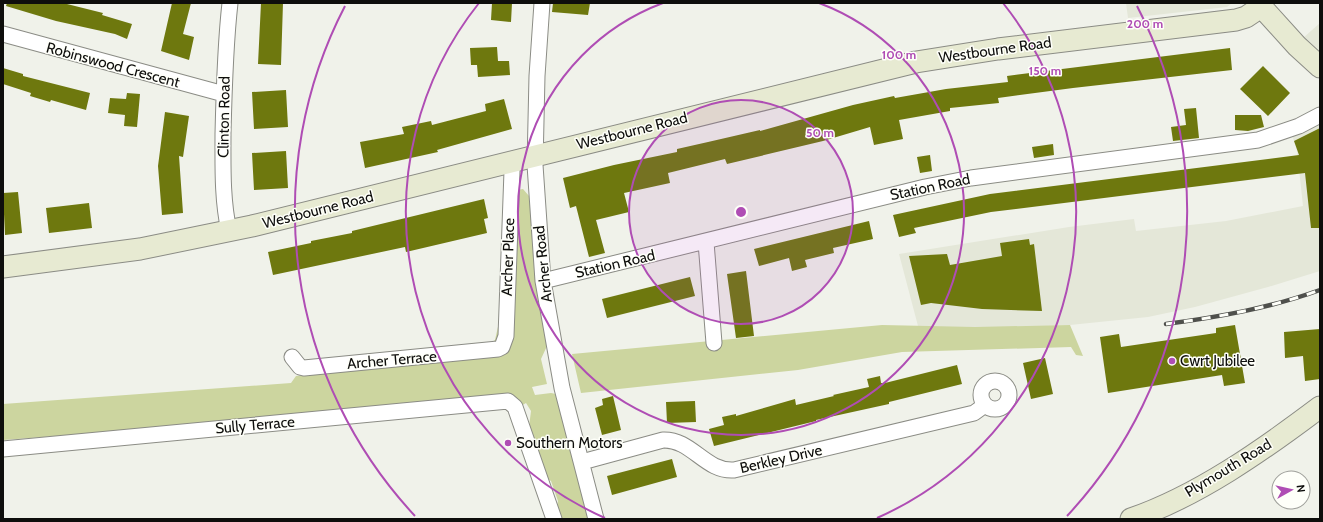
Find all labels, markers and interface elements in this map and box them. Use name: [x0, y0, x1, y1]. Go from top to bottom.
text: 200 m: [1127, 16, 1163, 31]
street label: Westbourne Road: [937, 33, 1053, 67]
street label: Robinswood Crescent: [44, 39, 182, 91]
text: 100 m: [882, 47, 916, 62]
text: 150 m: [1029, 63, 1061, 78]
street label: Clinton Road: [214, 76, 234, 158]
street label: Westbourne Road: [575, 109, 689, 153]
text: 50 m: [806, 125, 834, 140]
street label: Station Road: [888, 170, 972, 204]
street label: Westbourne Road: [261, 188, 375, 232]
centre of rings: [734, 205, 748, 219]
street label: Archer Place: [498, 217, 518, 296]
street label: Archer Road: [530, 225, 556, 303]
street label: Station Road: [573, 246, 657, 282]
street label: Archer Terrace: [346, 347, 438, 373]
place label: Cwrt Jubilee: [1180, 352, 1255, 370]
marker: Cwrt Jubilee: [1167, 356, 1177, 366]
street label: Sully Terrace: [214, 413, 296, 437]
place label: Southern Motors: [516, 434, 623, 452]
street label: Plymouth Road: [1181, 435, 1275, 501]
marker: Southern Motors: [503, 438, 513, 448]
street label: Berkley Drive: [738, 441, 824, 477]
north arrow: [1271, 470, 1311, 510]
text: N: [1293, 484, 1308, 493]

